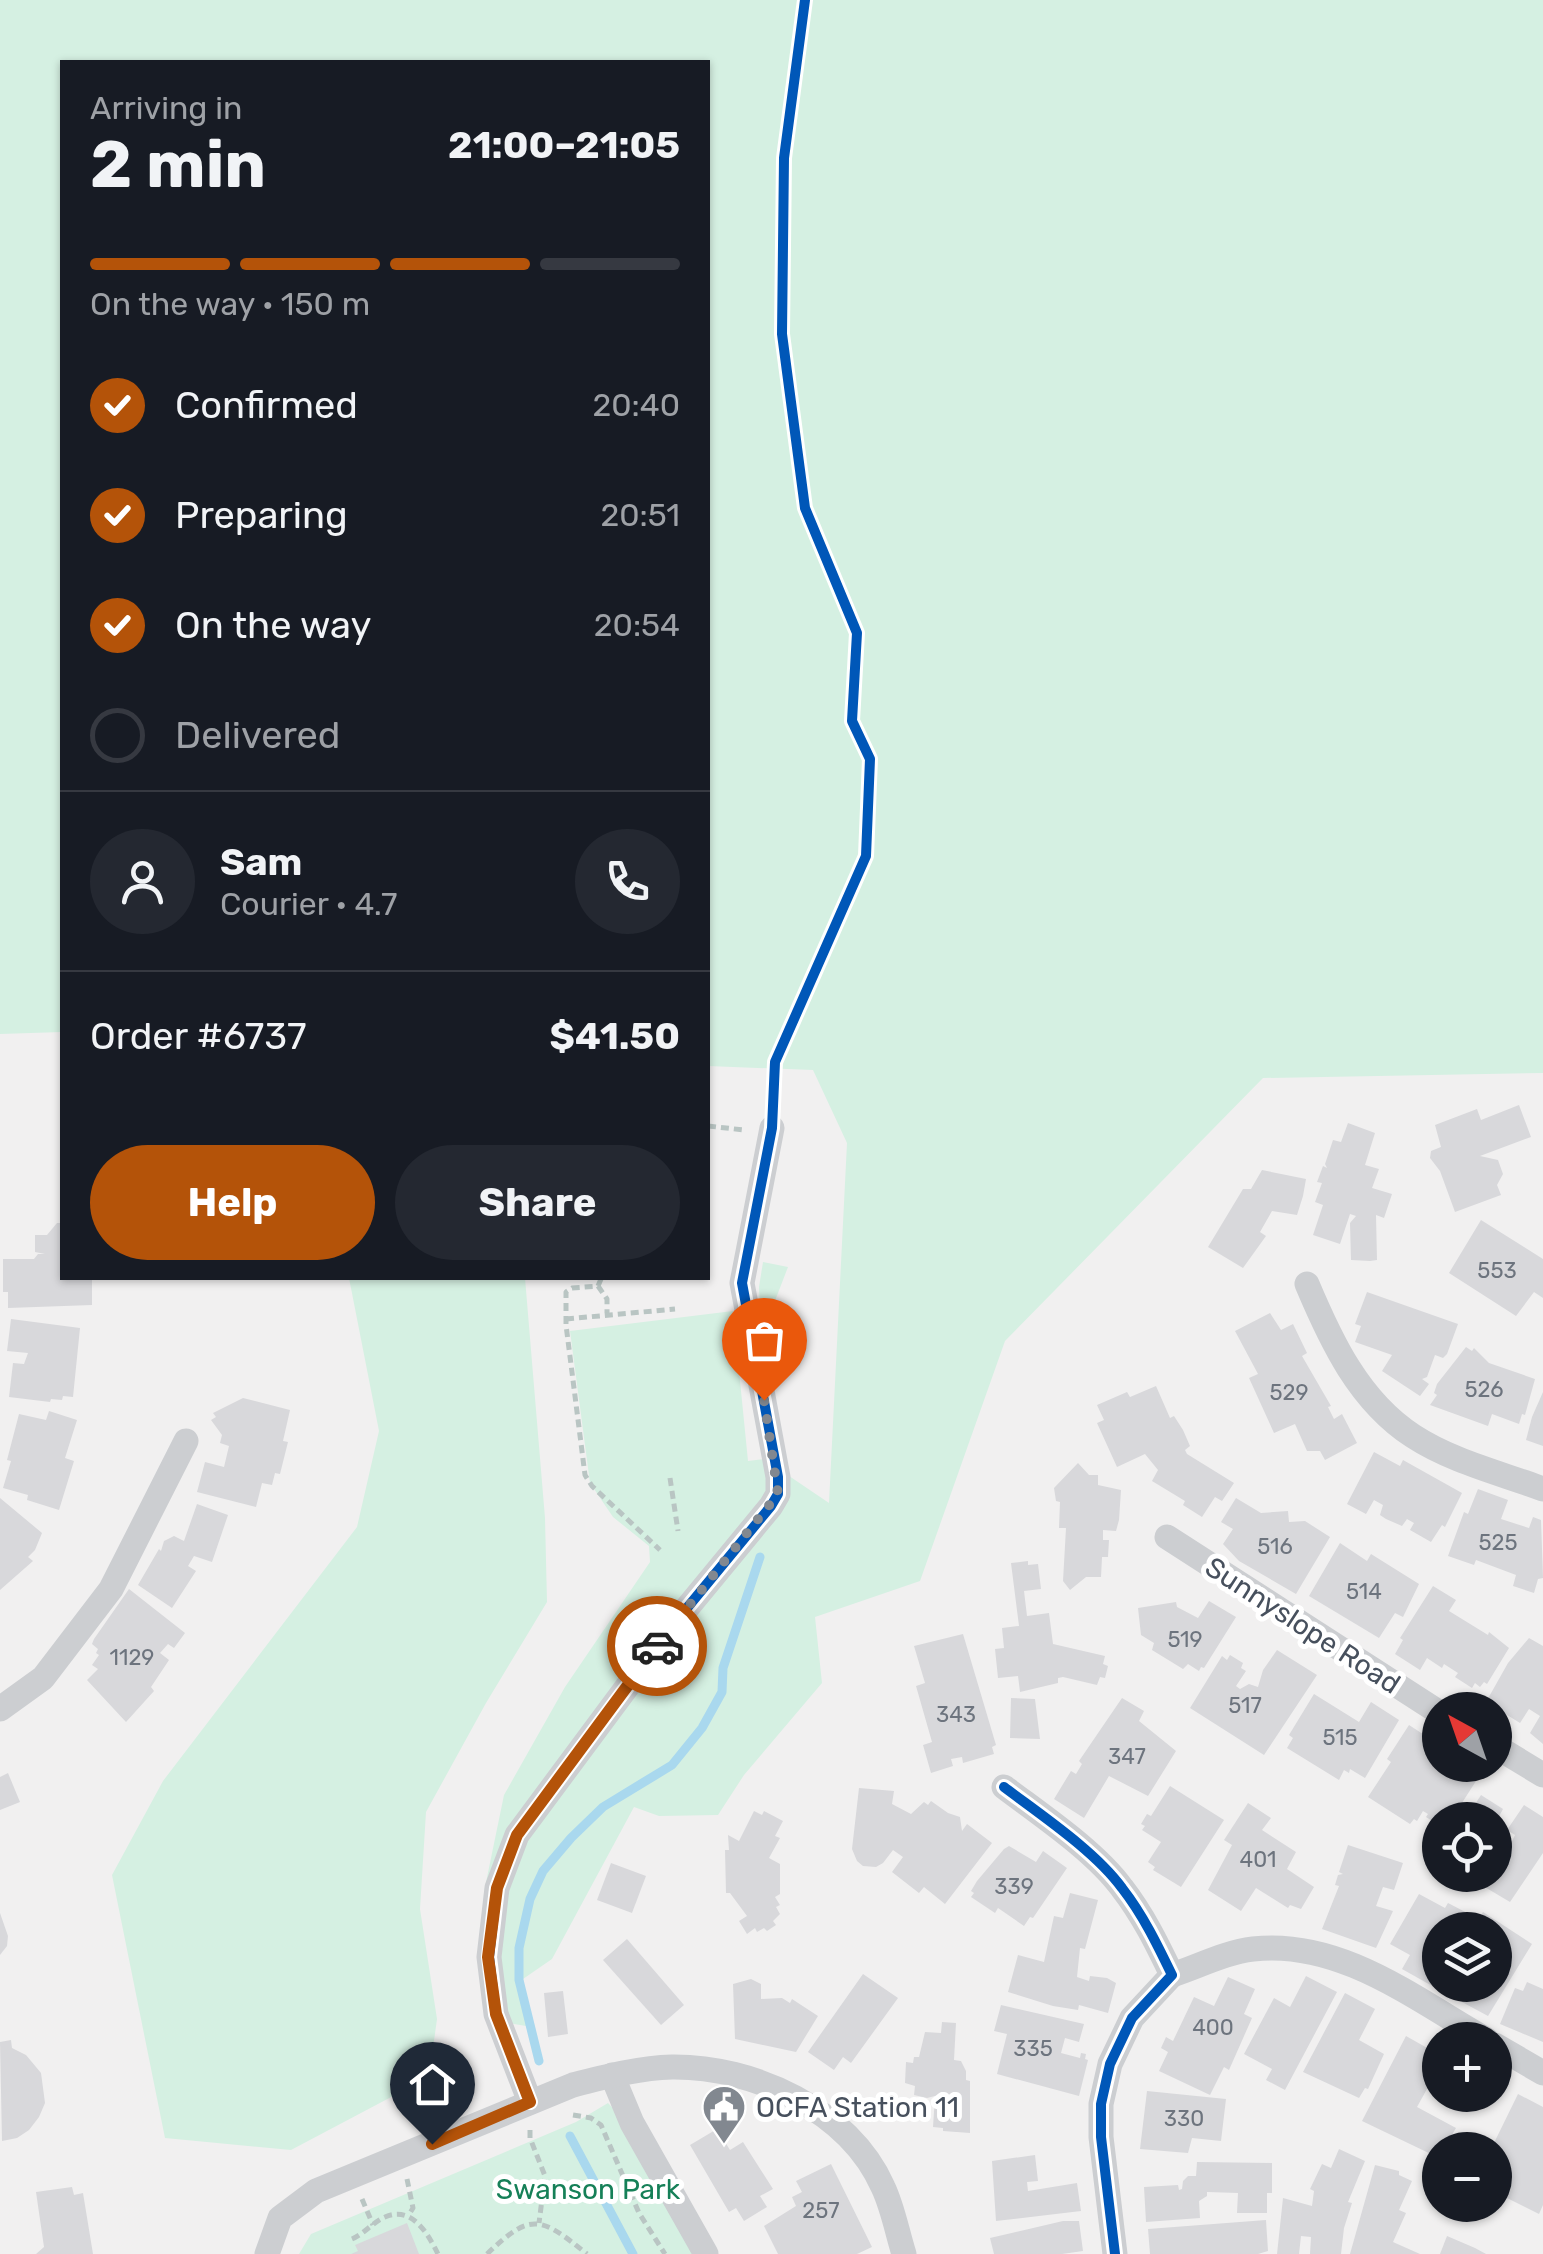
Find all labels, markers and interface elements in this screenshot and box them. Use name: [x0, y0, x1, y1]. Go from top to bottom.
text: Arriving in: [90, 89, 242, 127]
text: 21:00–21:05: [448, 122, 680, 168]
text: 2 min: [90, 126, 266, 203]
text: On the way · 150 m: [90, 285, 370, 323]
icon: check: [90, 378, 145, 433]
text: Confirmed: [175, 382, 358, 428]
text: 20:40: [593, 386, 680, 424]
icon: check: [90, 488, 145, 543]
text: Preparing: [175, 492, 348, 538]
text: 20:51: [600, 496, 680, 534]
icon: check: [90, 598, 145, 653]
text: On the way: [175, 602, 371, 648]
text: 20:54: [594, 606, 680, 644]
text: Delivered: [175, 712, 340, 758]
button: person: [90, 829, 195, 934]
button: phone: [575, 829, 680, 934]
text: Sam: [220, 839, 302, 885]
text: Courier · 4.7: [220, 885, 397, 923]
text: Order #6737: [90, 1013, 307, 1059]
text: $41.50: [550, 1013, 680, 1059]
button: Help: [90, 1145, 375, 1260]
button: Share: [395, 1145, 680, 1260]
house number: 553: [1477, 1257, 1517, 1284]
pin: [722, 1298, 807, 1401]
icon: bag: [737, 1313, 792, 1368]
house number: 526: [1464, 1376, 1504, 1403]
house number: 529: [1269, 1379, 1309, 1406]
house number: 525: [1478, 1529, 1518, 1556]
house number: 516: [1257, 1533, 1293, 1560]
street label: Sunnyslope Road: [1199, 1550, 1406, 1701]
house number: 514: [1346, 1578, 1382, 1605]
courier: [607, 1596, 707, 1696]
icon: car: [630, 1619, 685, 1674]
house number: 519: [1167, 1626, 1203, 1653]
house number: 1129: [110, 1644, 154, 1671]
house number: 517: [1228, 1692, 1262, 1719]
north arrow: [1422, 1692, 1512, 1782]
map controls: [1422, 1692, 1512, 2222]
house number: 343: [936, 1701, 976, 1728]
house number: 515: [1322, 1724, 1358, 1751]
house number: 347: [1108, 1743, 1146, 1770]
button: locate: [1422, 1802, 1512, 1892]
house number: 401: [1239, 1846, 1277, 1873]
house number: 339: [994, 1873, 1034, 1900]
button: layers: [1422, 1912, 1512, 2002]
house number: 400: [1192, 2014, 1234, 2041]
button: +: [1422, 2022, 1512, 2112]
house number: 335: [1013, 2035, 1053, 2062]
pin: [390, 2042, 475, 2145]
icon: home: [405, 2057, 460, 2112]
public building icon: OCFA Station 11: [701, 2084, 747, 2145]
place label: OCFA Station 11: [756, 2091, 959, 2124]
house number: 330: [1164, 2105, 1204, 2132]
button: −: [1422, 2132, 1512, 2222]
park label: Swanson Park: [496, 2173, 681, 2206]
house number: 257: [802, 2197, 840, 2224]

